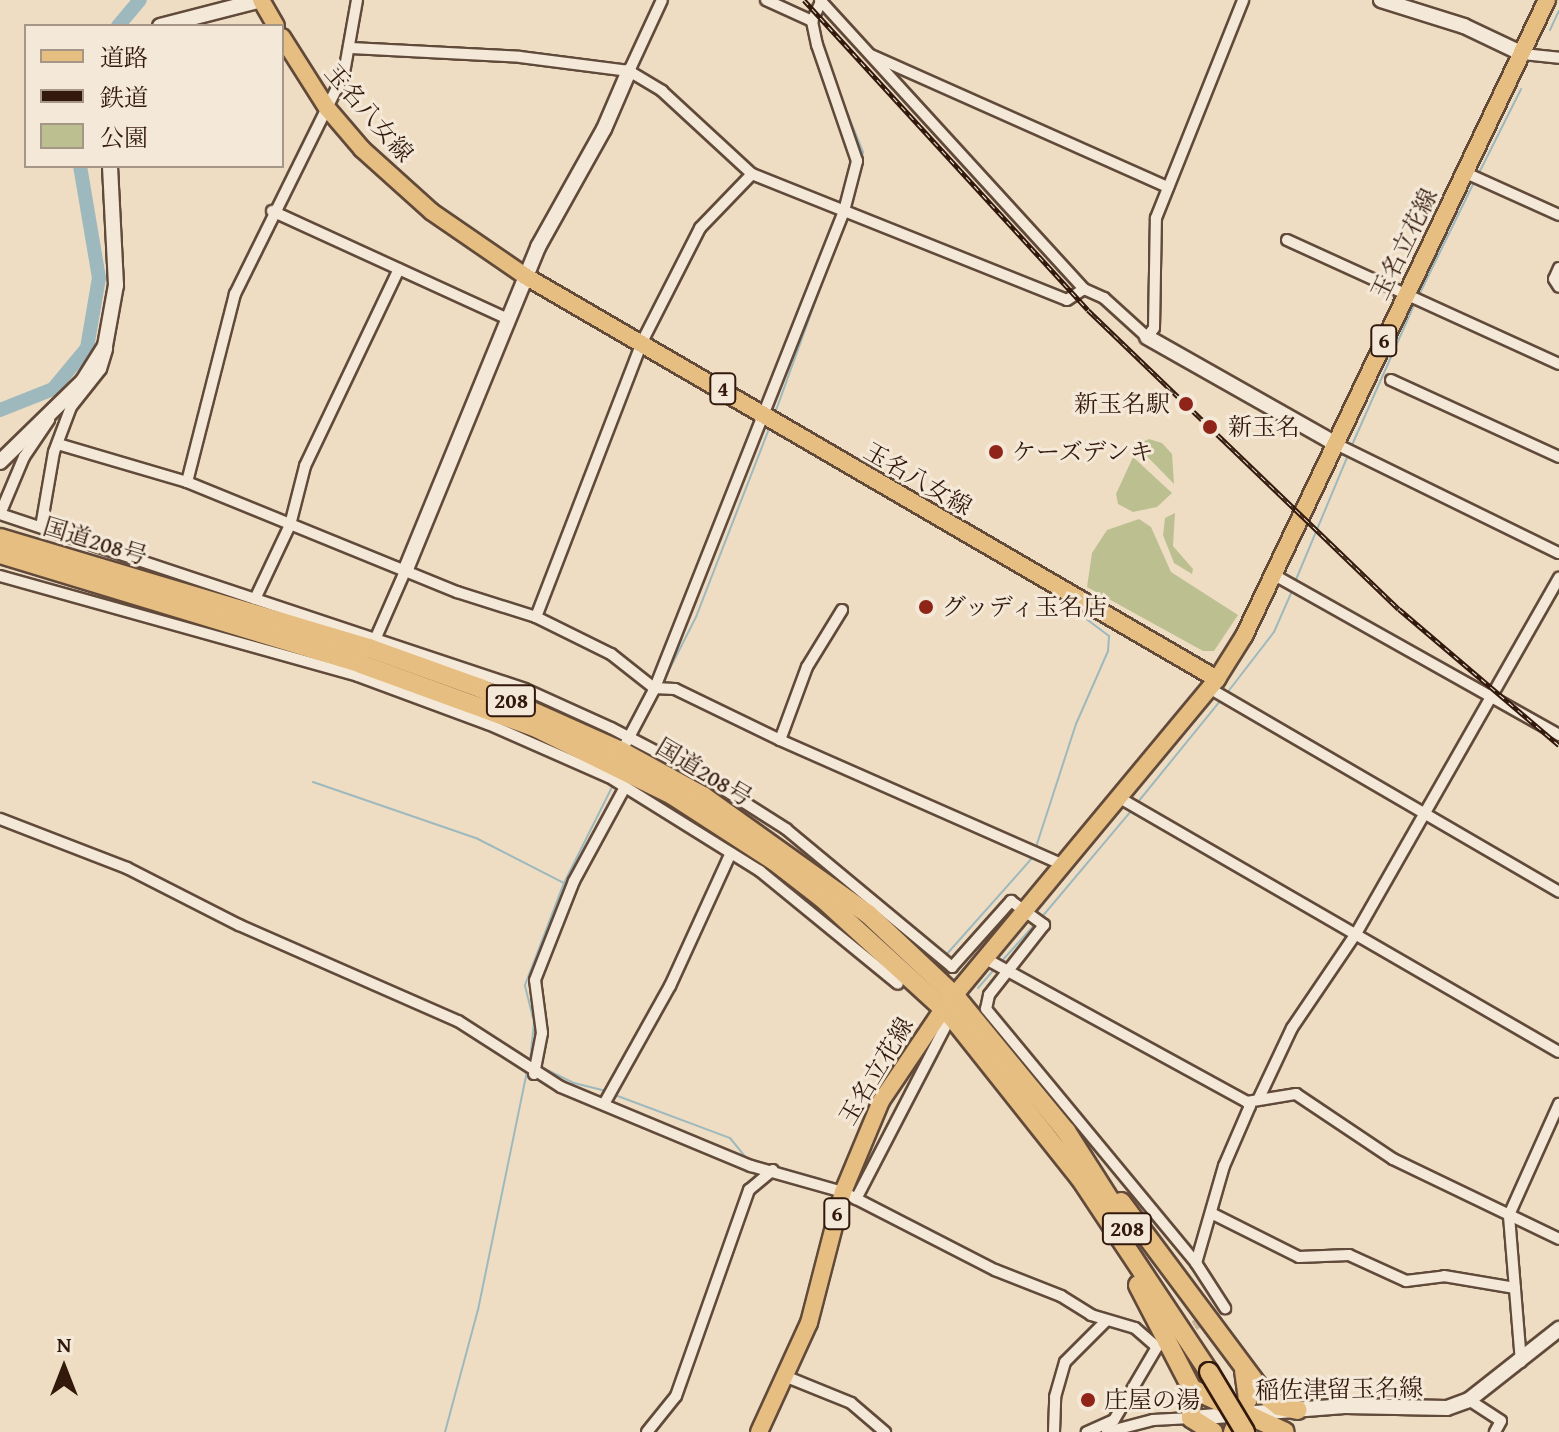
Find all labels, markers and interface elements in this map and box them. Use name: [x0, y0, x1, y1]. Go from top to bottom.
legend: [24, 24, 284, 168]
text: 道路: [100, 40, 148, 75]
street label: 玉名八女線: [319, 58, 419, 168]
text: 鉄道: [100, 80, 148, 115]
text: 公園: [100, 120, 148, 155]
street label: 玉名立花線: [1365, 184, 1443, 304]
road number: 6: [1370, 323, 1398, 359]
road number: 4: [709, 371, 737, 407]
place label: 新玉名駅: [1074, 390, 1170, 418]
marker: 新玉名駅: [1177, 395, 1195, 413]
place label: 新玉名: [1228, 413, 1300, 441]
marker: 新玉名: [1199, 416, 1221, 438]
street label: 玉名八女線: [859, 437, 977, 521]
place label: ケーズデンキ: [1012, 438, 1156, 466]
marker: ケーズデンキ: [987, 443, 1005, 461]
street label: 国道208号: [40, 512, 150, 570]
place label: グッディ玉名店: [942, 593, 1110, 621]
marker: グッディ玉名店: [917, 598, 935, 616]
road number: 208: [485, 683, 537, 719]
street label: 国道208号: [651, 732, 757, 812]
street label: 玉名立花線: [833, 1012, 919, 1130]
road number: 6: [823, 1196, 851, 1232]
road number: 208: [1101, 1211, 1153, 1247]
north arrow: [24, 1328, 104, 1408]
text: N: [57, 1328, 71, 1360]
street label: 稲佐津留玉名線: [1255, 1373, 1423, 1405]
place label: 庄屋の湯: [1104, 1386, 1200, 1414]
marker: 庄屋の湯: [1079, 1391, 1097, 1409]

